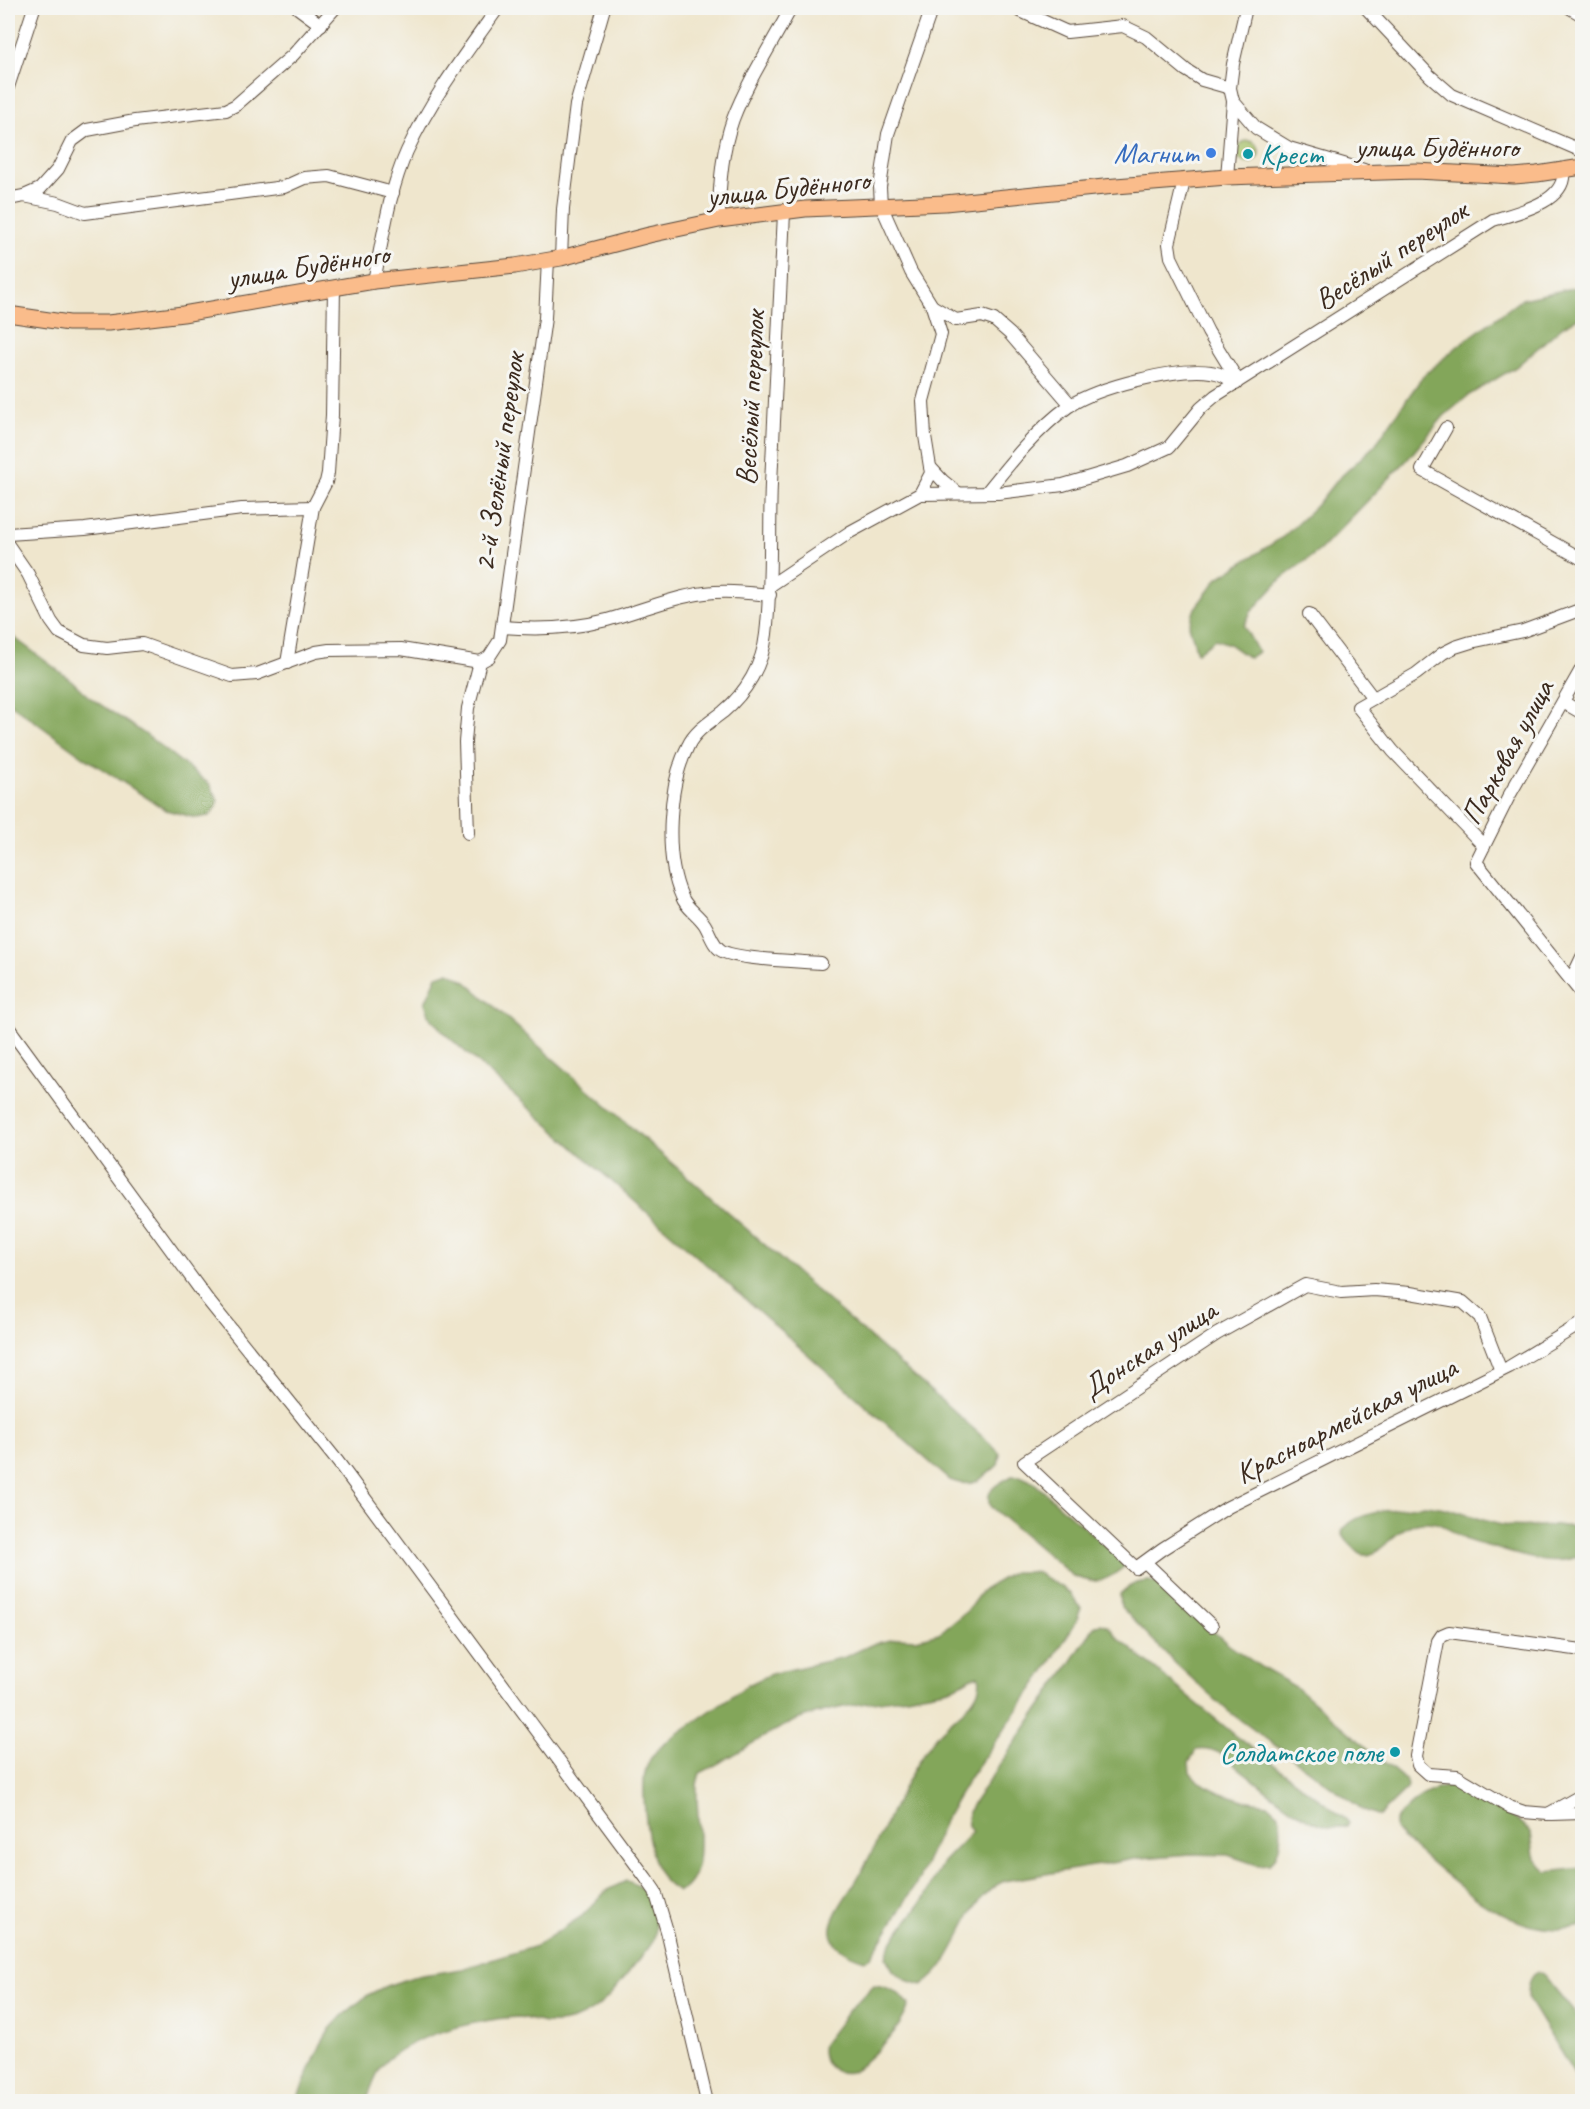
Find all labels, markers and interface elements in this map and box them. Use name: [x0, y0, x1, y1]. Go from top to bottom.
street label: улица Будённого: [1353, 128, 1522, 166]
place label: Магнит: [1114, 134, 1200, 172]
place label: Крест: [1260, 135, 1325, 173]
marker: Магнит: [1204, 146, 1218, 160]
marker: Крест: [1241, 147, 1255, 161]
street label: улица Будённого: [703, 160, 875, 216]
street label: Весёлый переулок: [1307, 190, 1477, 319]
street label: улица Будённого: [222, 234, 395, 298]
street label: Весёлый переулок: [726, 307, 774, 486]
street label: 2-й Зелёный переулок: [465, 347, 534, 574]
street label: Парковая улица: [1452, 671, 1563, 831]
street label: Донская улица: [1074, 1290, 1226, 1407]
street label: Красноармейская улица: [1229, 1347, 1465, 1492]
place label: Солдатское поле: [1219, 1733, 1385, 1771]
marker: Солдатское поле: [1388, 1745, 1402, 1759]

